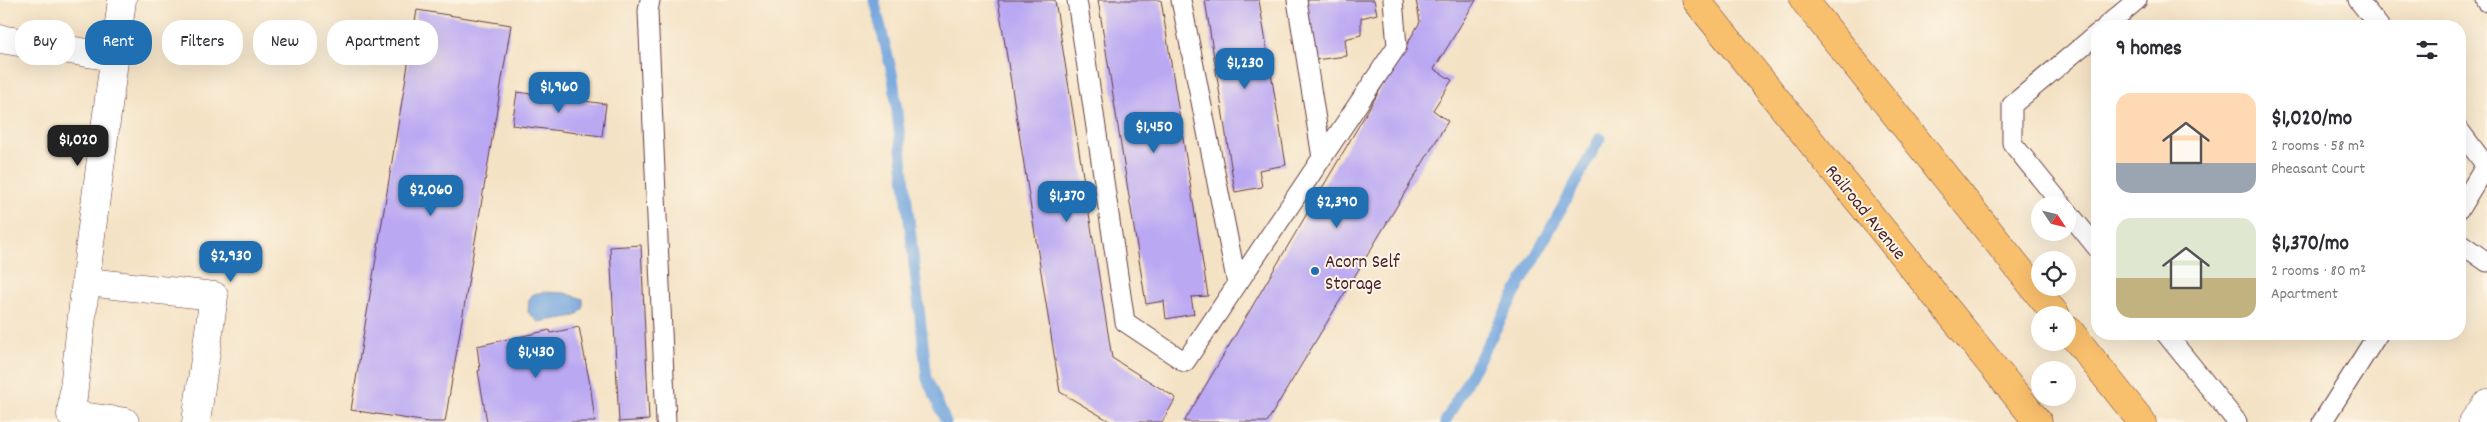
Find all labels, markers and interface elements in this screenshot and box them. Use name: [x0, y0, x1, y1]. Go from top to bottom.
chip: Buy: [15, 20, 75, 65]
chip: Rent: [85, 20, 152, 65]
chip: Filters: [162, 20, 243, 65]
chip: New: [253, 20, 317, 65]
chip: Apartment: [327, 20, 438, 65]
text: 9 homes: [2116, 35, 2182, 65]
icon: filters: [2413, 36, 2441, 64]
pin: $1,230: [1204, 48, 1286, 90]
text: $1,230: [1226, 52, 1264, 75]
pin: $1,960: [518, 72, 600, 114]
text: $1,960: [540, 76, 578, 99]
text: $1,020/mo: [2271, 105, 2352, 135]
pin: $1,450: [1113, 112, 1195, 154]
icon: home: [2156, 113, 2216, 173]
text: $1,450: [1135, 116, 1173, 139]
pin: $1,020: [37, 124, 119, 167]
text: $1,020: [58, 129, 98, 152]
text: 2 rooms · 58 m²: [2271, 135, 2365, 158]
text: Pheasant Court: [2271, 158, 2365, 181]
street label: Railroad Avenue: [1817, 160, 1911, 267]
pin: $2,060: [390, 174, 472, 217]
text: $2,060: [409, 179, 453, 202]
pin: $1,370: [1026, 180, 1108, 223]
text: $1,370: [1049, 185, 1085, 208]
pin: $2,390: [1296, 186, 1378, 229]
text: $2,390: [1316, 191, 1358, 214]
north arrow: [2031, 196, 2076, 241]
map controls: [2031, 196, 2076, 406]
text: $1,370/mo: [2271, 230, 2349, 260]
icon: home: [2156, 238, 2216, 298]
pin: $2,930: [190, 240, 272, 283]
text: $2,930: [210, 245, 252, 268]
place label: Acorn Self Storage: [1325, 250, 1401, 299]
button: locate: [2031, 251, 2076, 296]
text: 2 rooms · 80 m²: [2271, 260, 2366, 283]
marker: Acorn Self Storage: [1309, 265, 1321, 277]
text: Apartment: [2271, 283, 2338, 306]
button: +: [2031, 306, 2076, 351]
pin: $1,430: [495, 336, 577, 379]
text: $1,430: [517, 341, 555, 364]
button: −: [2031, 361, 2076, 406]

